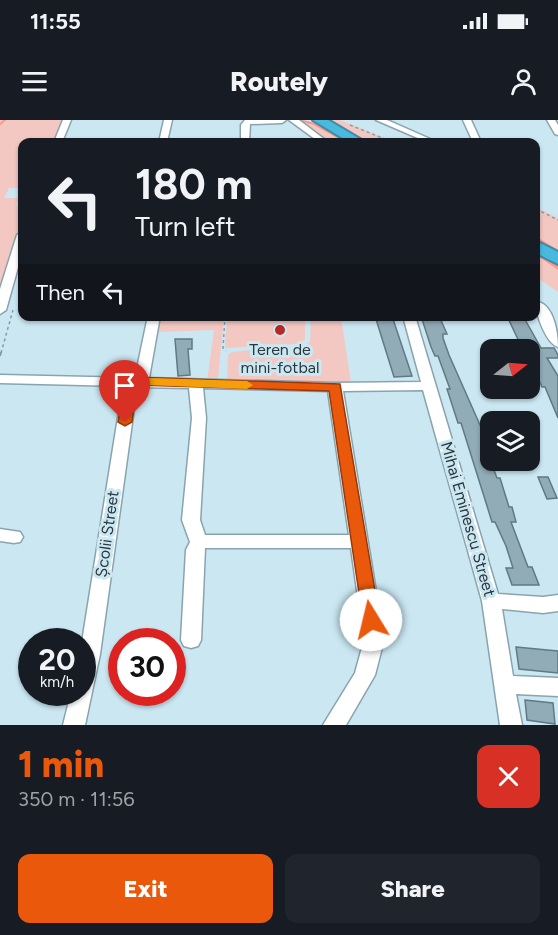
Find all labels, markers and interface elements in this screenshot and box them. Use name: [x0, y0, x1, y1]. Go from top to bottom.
text: 11:55: [30, 8, 81, 35]
icon: menu: [18, 65, 51, 98]
text: Routely: [230, 65, 328, 98]
icon: person: [507, 65, 540, 98]
text: 180 m: [135, 159, 252, 210]
icon: left: [36, 162, 114, 240]
text: Turn left: [135, 210, 235, 243]
icon: left: [97, 276, 130, 309]
text: Then: [36, 279, 85, 306]
marker: Teren de mini-fotbal: [273, 323, 287, 337]
north arrow: [480, 339, 540, 399]
map controls: [480, 339, 540, 471]
place label: Teren de mini-fotbal: [241, 340, 319, 377]
pin: [99, 360, 150, 422]
icon: arrive: [108, 369, 141, 402]
button: layers: [480, 411, 540, 471]
street label: Mihai Eminescu Street: [437, 439, 499, 599]
street label: Școlii Street: [92, 489, 122, 579]
position arrow: [339, 588, 403, 652]
speed limit sign: 30: [108, 628, 186, 706]
text: 20: [39, 641, 75, 678]
text: km/h: [40, 673, 74, 691]
text: 1 min: [18, 743, 104, 786]
button: close: [477, 745, 540, 808]
text: 350 m · 11:56: [18, 787, 135, 811]
button: Exit: [18, 854, 273, 923]
button: Share: [285, 854, 540, 923]

